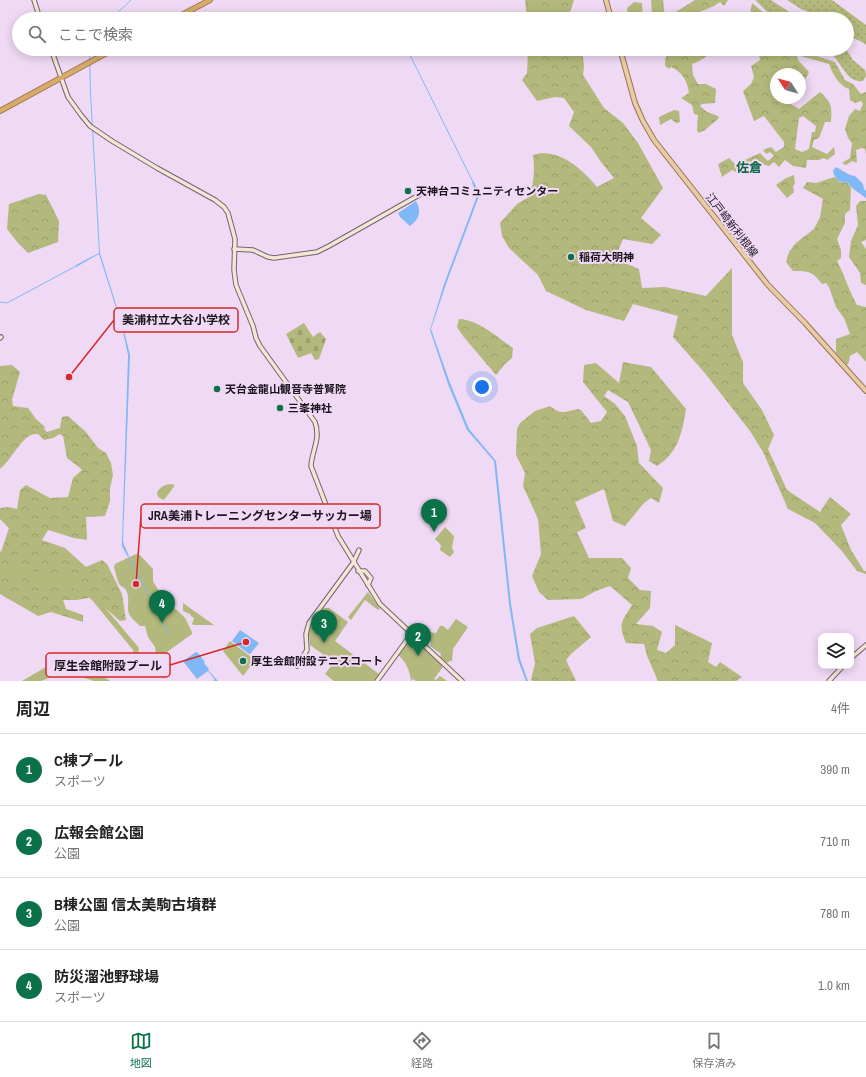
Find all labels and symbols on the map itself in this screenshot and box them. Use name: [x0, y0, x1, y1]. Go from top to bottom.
north arrow: [770, 68, 806, 104]
district label: 佐倉: [736, 159, 762, 176]
place label: 天神台コミュニティセンター: [416, 184, 558, 198]
marker: 天神台コミュニティセンター: [403, 186, 413, 196]
street label: 江戸崎新利根線: [703, 190, 761, 260]
place label: 稲荷大明神: [579, 250, 634, 264]
marker: 稲荷大明神: [566, 252, 576, 262]
callout: 美浦村立大谷小学校: [114, 308, 238, 332]
text: 美浦村立大谷小学校: [122, 312, 230, 328]
your location: [472, 377, 492, 397]
place label: 天台金龍山観音寺普賢院: [225, 382, 346, 396]
marker: 天台金龍山観音寺普賢院: [212, 384, 222, 394]
place label: 三峯神社: [288, 401, 332, 415]
marker: 三峯神社: [275, 403, 285, 413]
pin: 1: [421, 499, 447, 532]
callout: JRA美浦トレーニングセンターサッカー場: [141, 504, 380, 528]
text: JRA美浦トレーニングセンターサッカー場: [148, 508, 372, 524]
pin: 4: [149, 590, 175, 623]
pin: 3: [311, 610, 337, 643]
pin: 2: [405, 623, 431, 656]
callout: 厚生会館附設プール: [46, 653, 170, 677]
place label: 厚生会館附設テニスコート: [251, 654, 383, 668]
marker: 厚生会館附設テニスコート: [238, 656, 248, 666]
text: 厚生会館附設プール: [54, 658, 162, 674]

